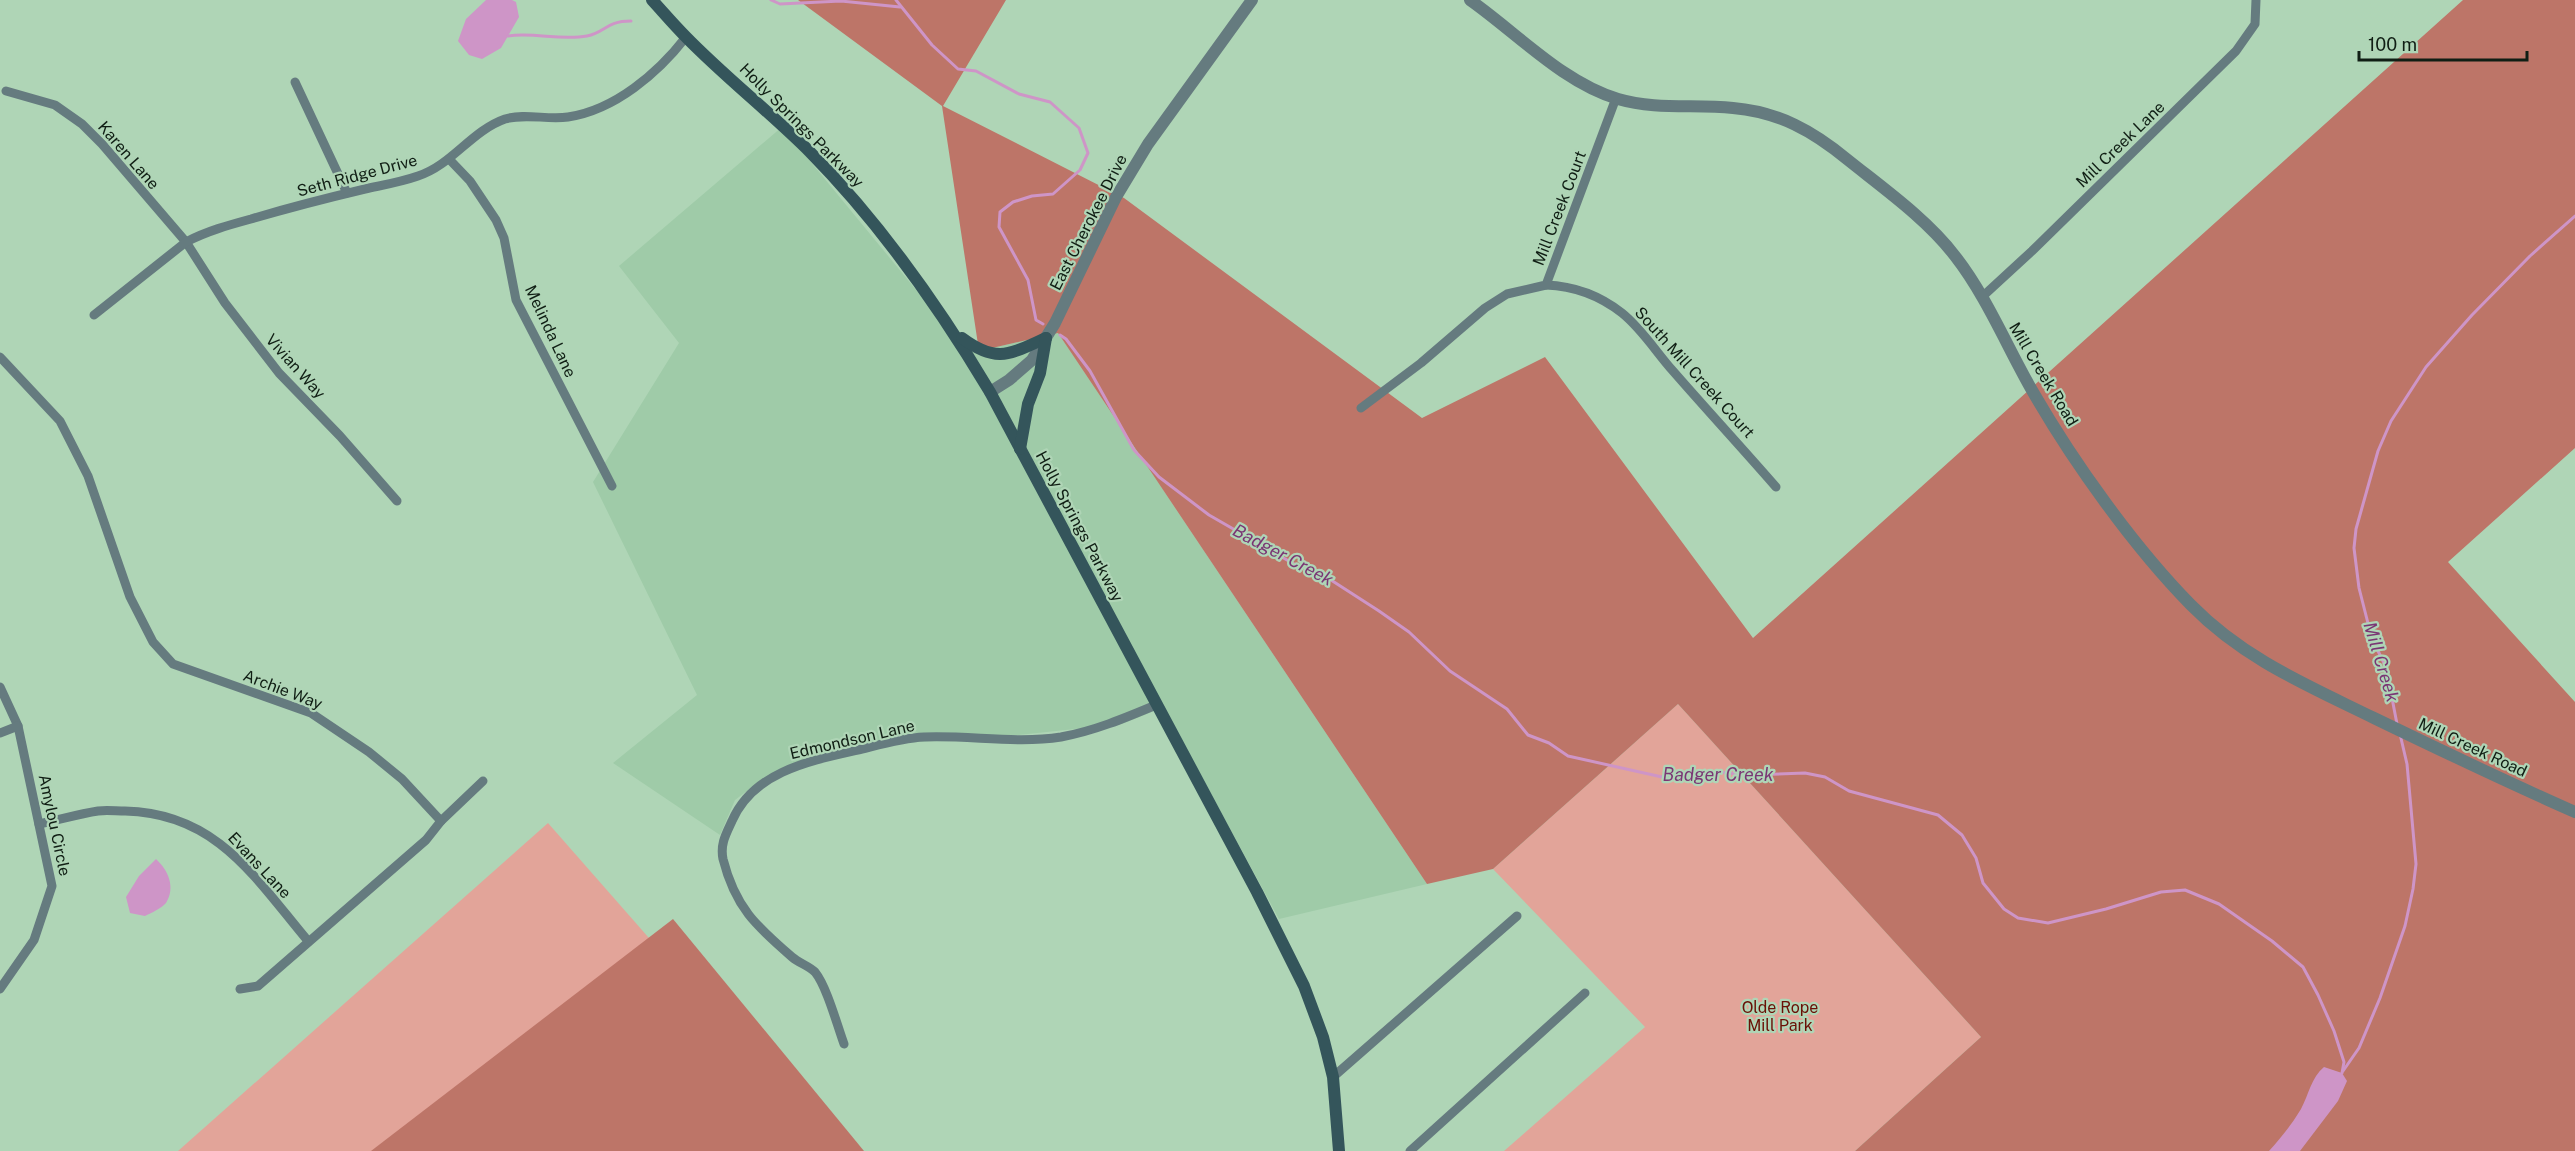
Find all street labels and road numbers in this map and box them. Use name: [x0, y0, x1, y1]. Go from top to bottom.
street label: Holly Springs Parkway: [736, 59, 868, 192]
street label: Mill Creek Lane: [2072, 97, 2169, 191]
street label: Karen Lane: [94, 117, 163, 193]
street label: Mill Creek Court: [1529, 148, 1590, 268]
street label: Seth Ridge Drive: [295, 150, 419, 201]
street label: East Cherokee Drive: [1046, 151, 1131, 293]
street label: Melinda Lane: [521, 282, 580, 380]
street label: South Mill Creek Court: [1631, 303, 1758, 442]
street label: Mill Creek Road: [2005, 319, 2082, 430]
street label: Vivian Way: [262, 330, 330, 403]
street label: Holly Springs Parkway: [1032, 448, 1128, 605]
street label: Archie Way: [240, 666, 326, 713]
street label: Mill Creek Road: [2415, 714, 2530, 781]
street label: Edmondson Lane: [788, 716, 916, 763]
street label: Amylou Circle: [34, 773, 75, 878]
street label: Evans Lane: [224, 828, 295, 902]

